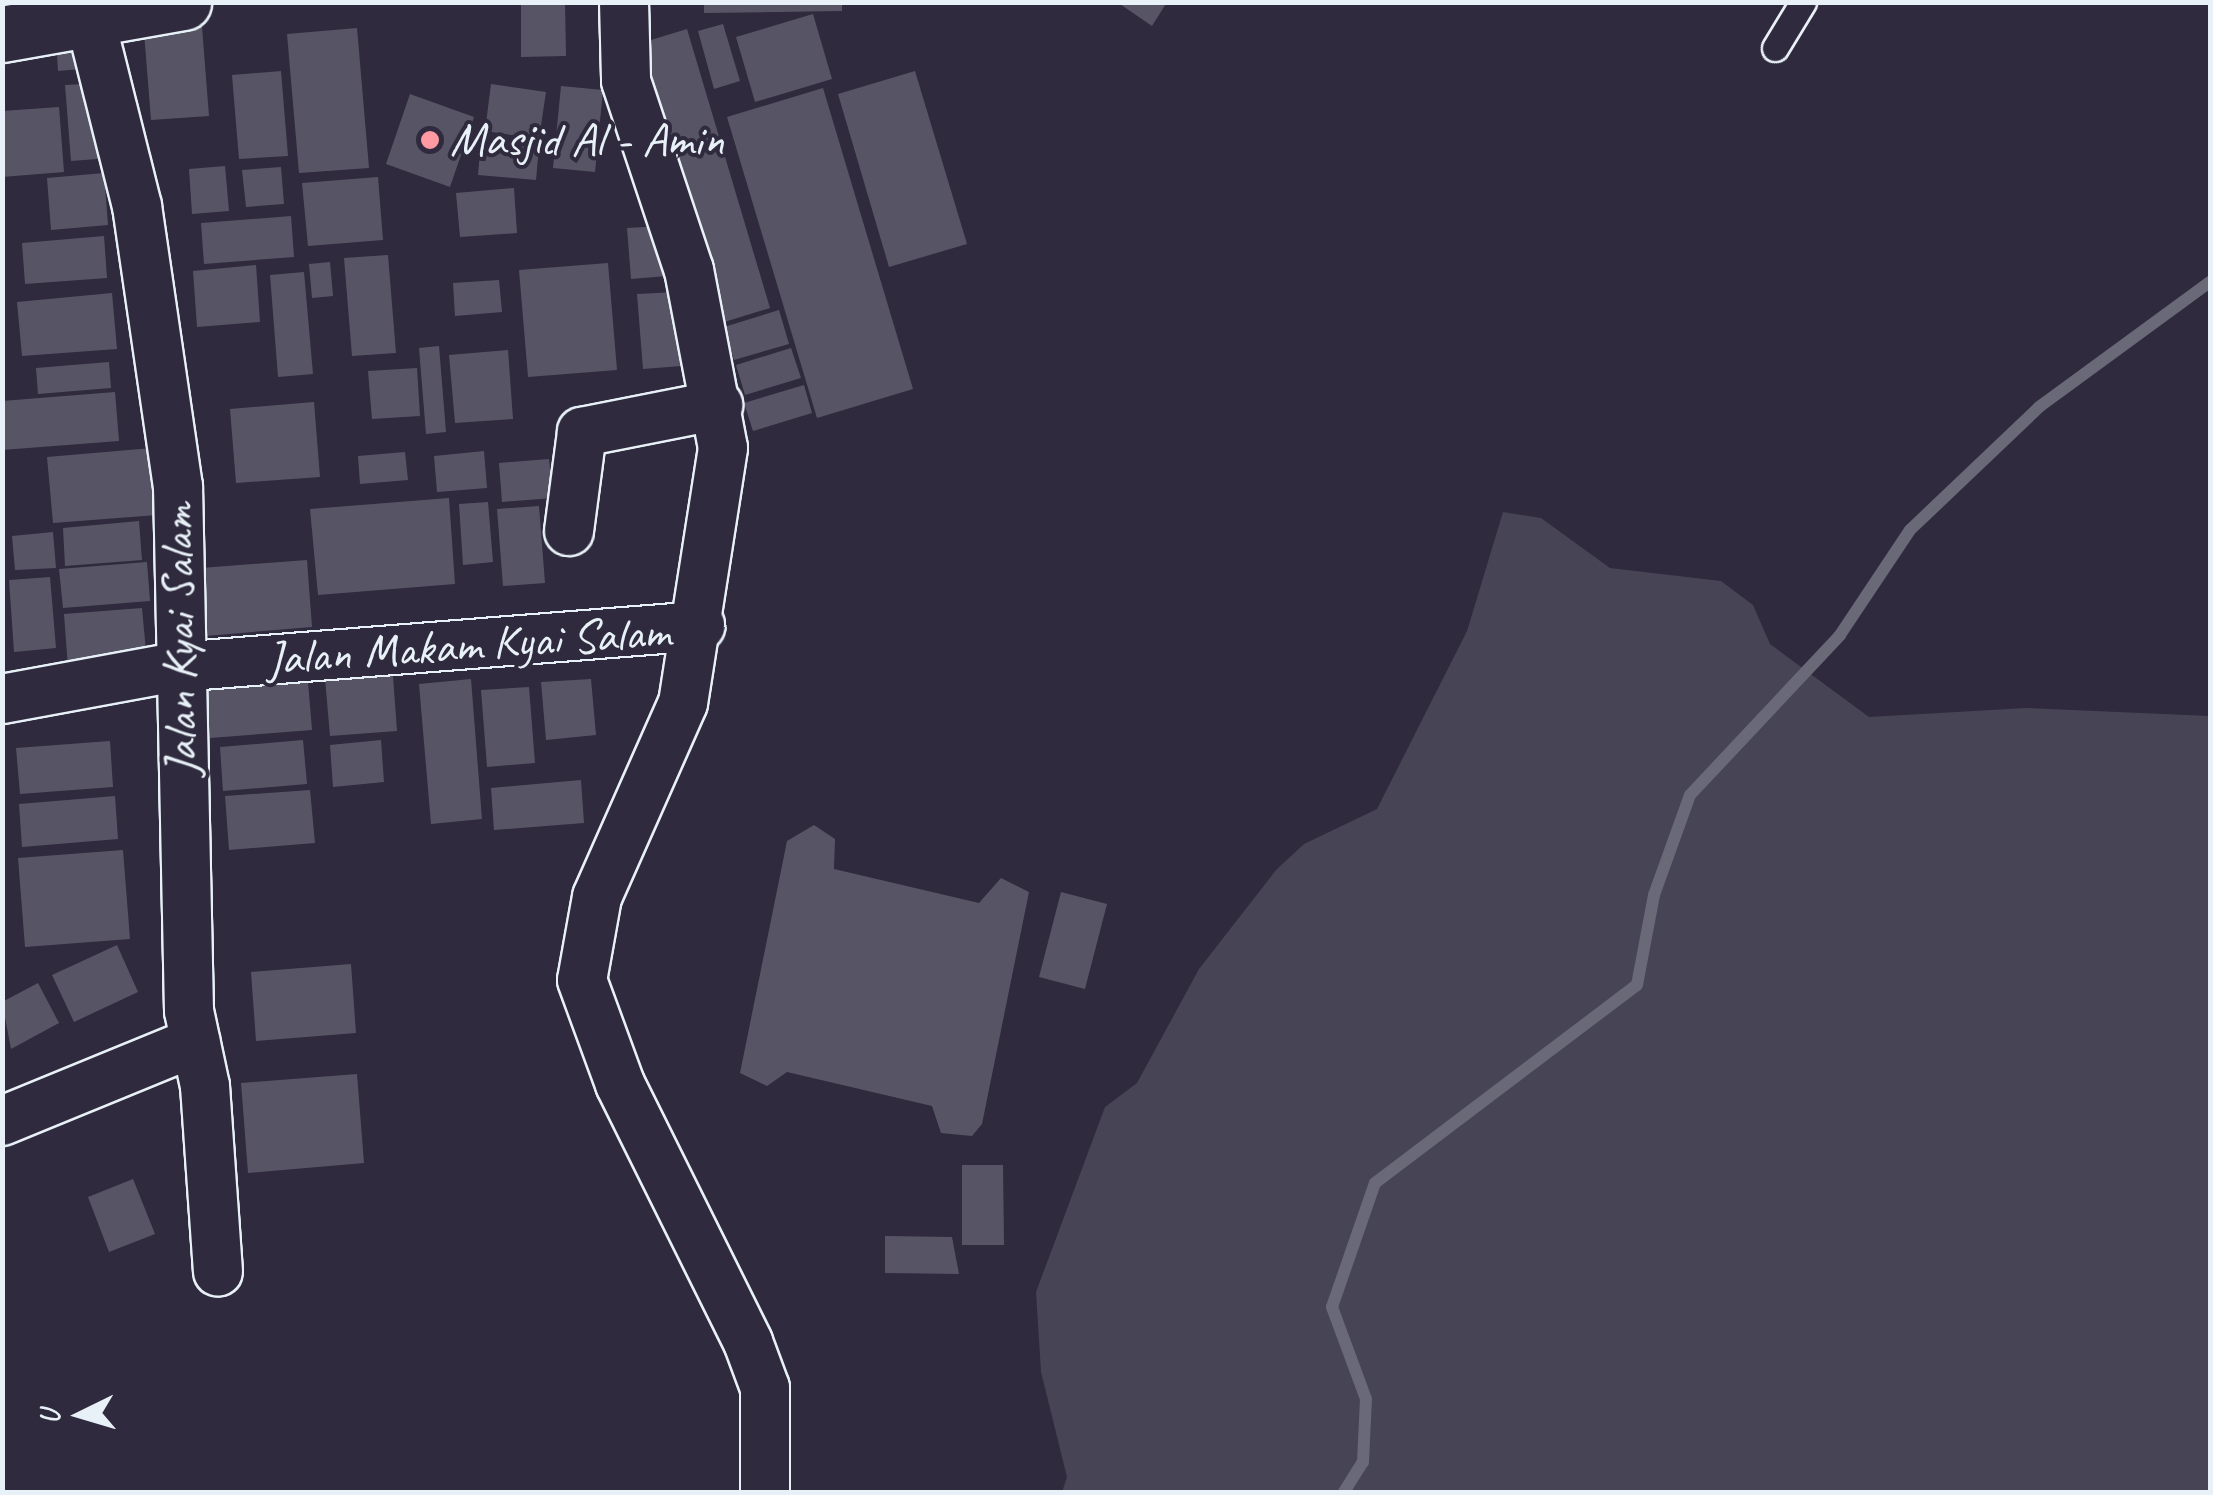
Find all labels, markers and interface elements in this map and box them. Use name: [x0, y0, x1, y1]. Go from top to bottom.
place label: Masjid Al - Amin: [450, 111, 724, 169]
marker: Masjid Al - Amin: [419, 129, 441, 151]
street label: Jalan Kyai Salam: [148, 501, 210, 779]
street label: Jalan Makam Kyai Salam: [262, 602, 674, 688]
north arrow: [30, 1365, 130, 1465]
text: U: [32, 1409, 68, 1426]

